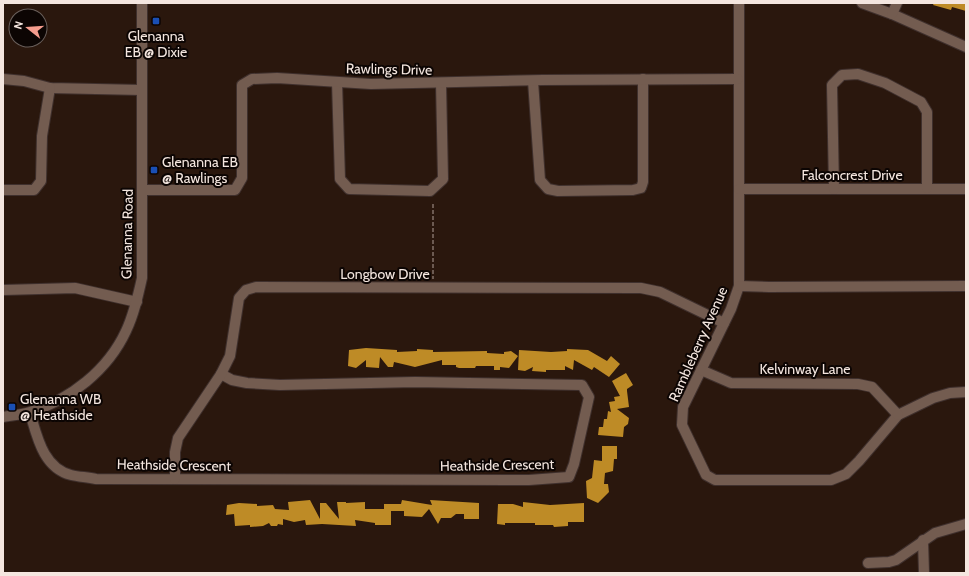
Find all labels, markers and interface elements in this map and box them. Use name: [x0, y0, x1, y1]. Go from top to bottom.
north arrow: [8, 8, 48, 48]
marker: Glenanna EB @ Dixie: [151, 16, 161, 26]
text: N: [11, 19, 26, 31]
place label: Glenanna EB @ Dixie: [125, 27, 187, 61]
street label: Rawlings Drive: [346, 59, 432, 79]
place label: Glenanna EB @ Rawlings: [162, 153, 238, 187]
marker: Glenanna EB @ Rawlings: [149, 165, 159, 175]
street label: Falconcrest Drive: [801, 166, 903, 184]
street label: Glenanna Road: [117, 189, 137, 279]
street label: Longbow Drive: [340, 265, 430, 283]
street label: Rambleberry Avenue: [665, 284, 731, 404]
street label: Kelvinway Lane: [760, 360, 850, 378]
place label: Glenanna WB @ Heathside: [20, 390, 101, 424]
marker: Glenanna WB @ Heathside: [7, 402, 17, 412]
street label: Heathside Crescent: [117, 455, 232, 475]
street label: Heathside Crescent: [440, 455, 555, 475]

